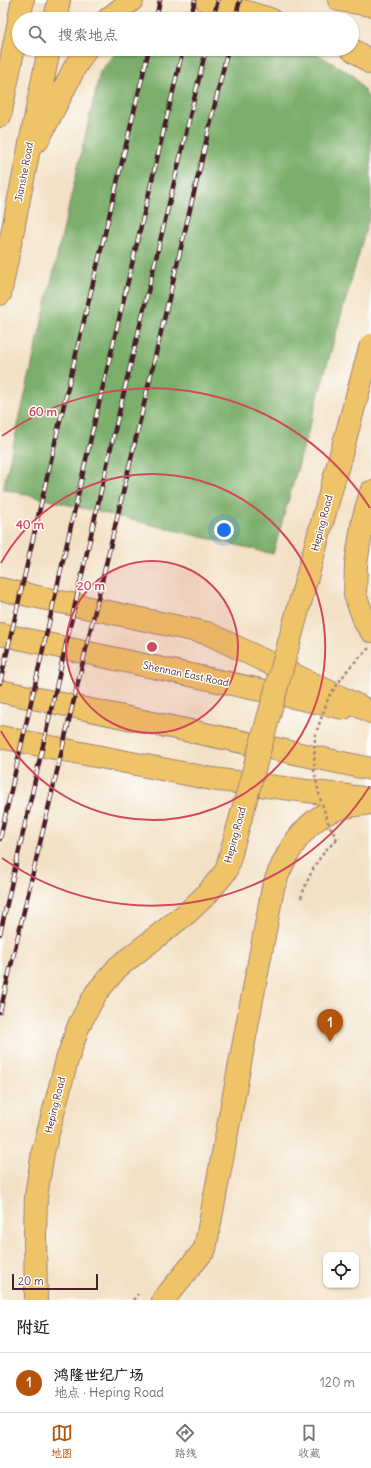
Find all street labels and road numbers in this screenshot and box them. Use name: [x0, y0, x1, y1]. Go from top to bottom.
street label: Jianshe Road: [12, 141, 36, 203]
street label: Heping Road: [308, 493, 336, 553]
street label: Shennan East Road: [142, 659, 230, 689]
street label: Heping Road: [221, 805, 249, 865]
street label: Heping Road: [42, 1075, 68, 1135]

